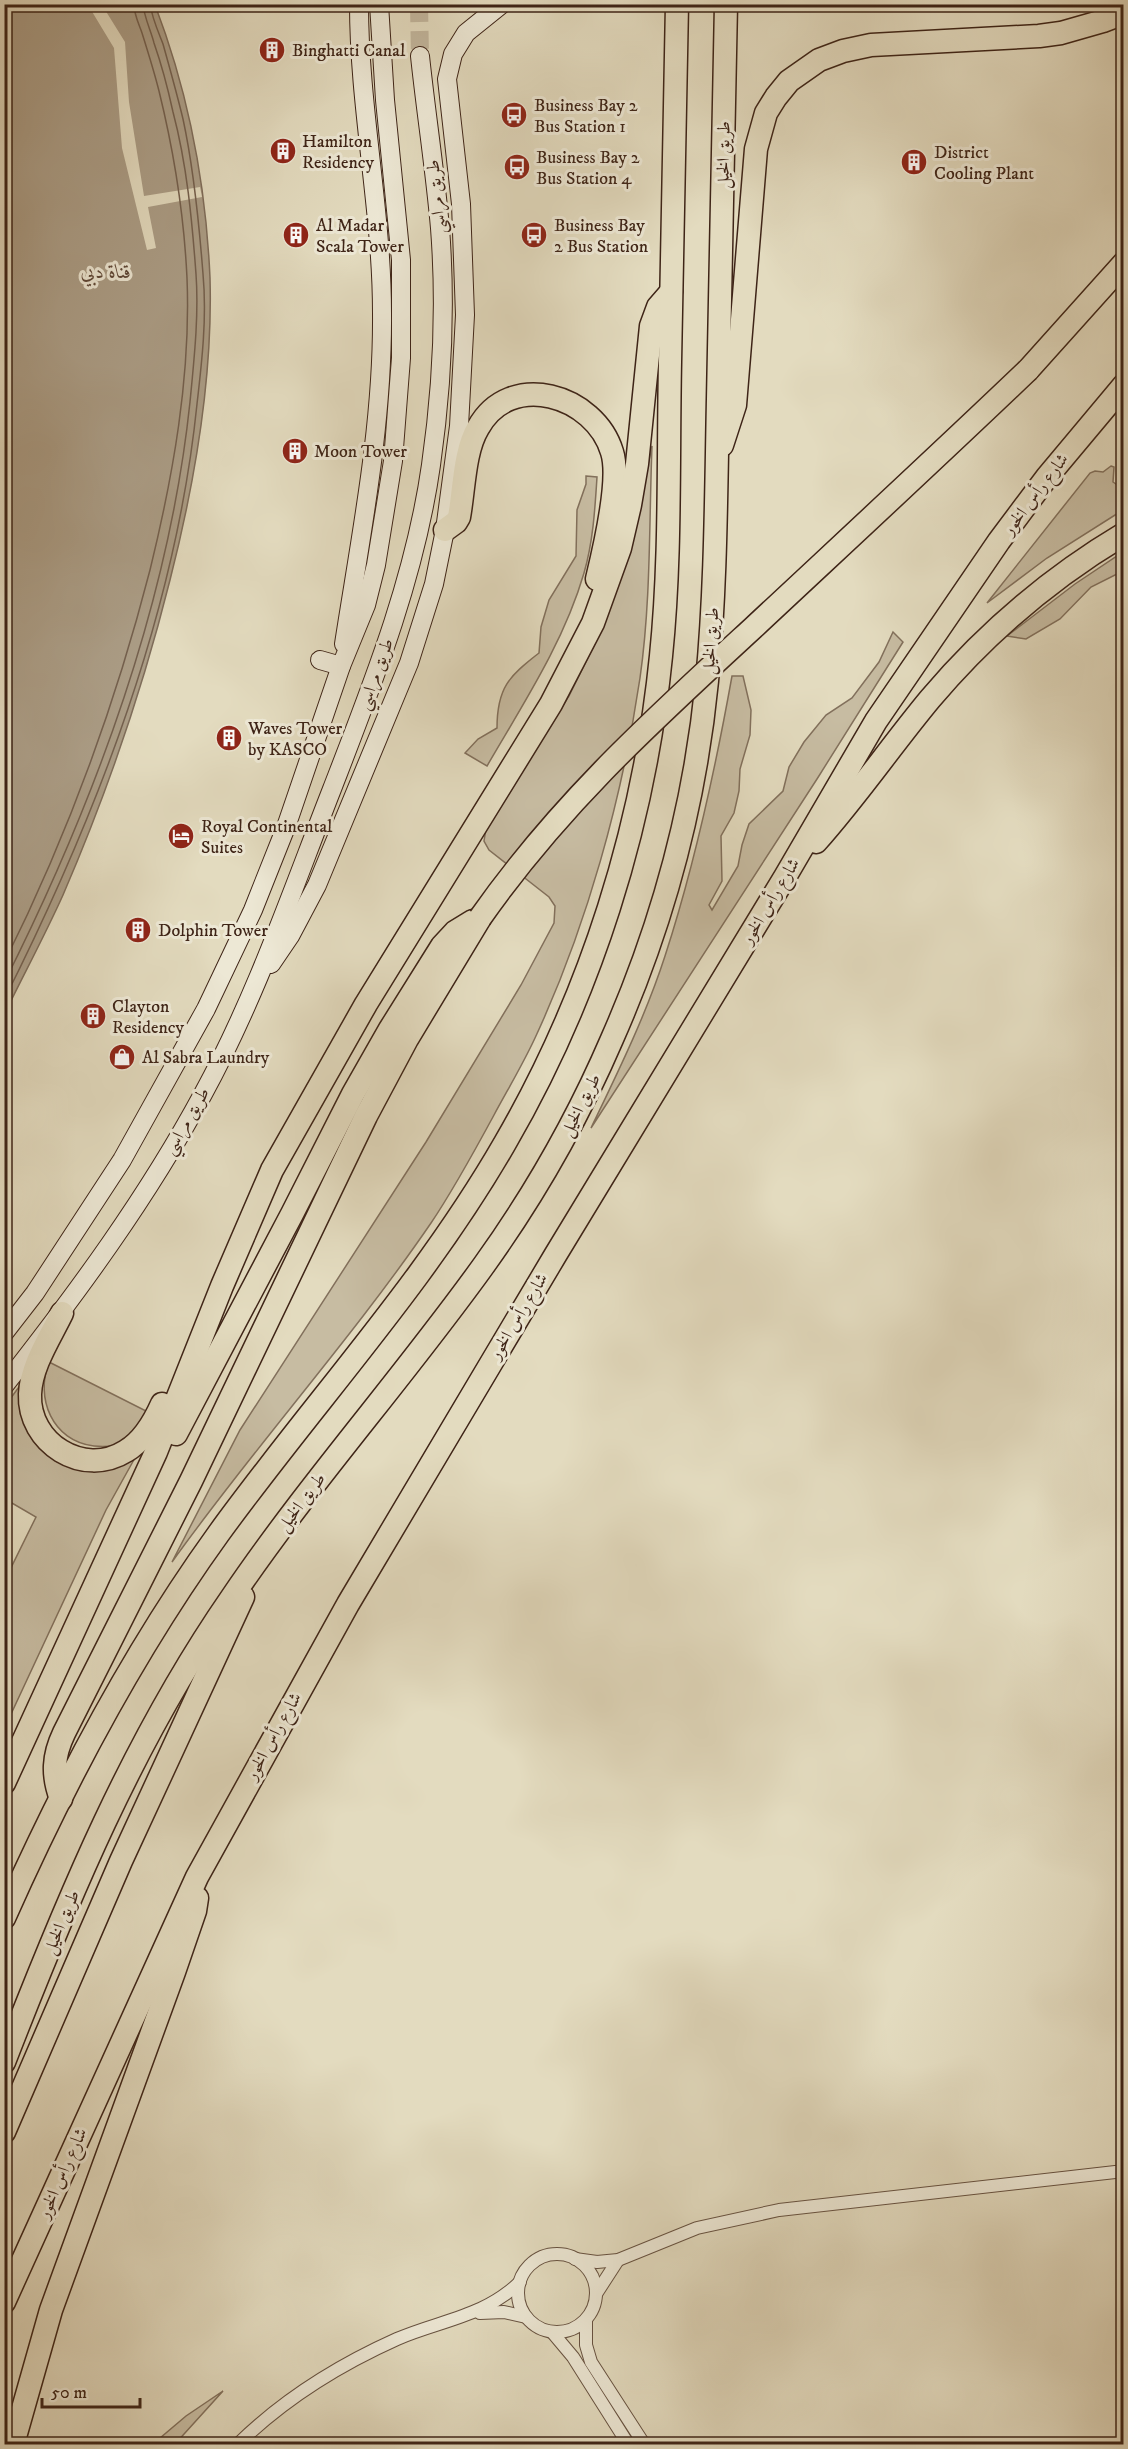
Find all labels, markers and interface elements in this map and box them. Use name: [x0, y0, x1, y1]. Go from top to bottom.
building icon: Binghatti Canal: [257, 35, 287, 65]
place label: Binghatti Canal: [292, 40, 406, 62]
place label: Business Bay 2 Bus Station 1: [534, 95, 638, 138]
bus stop icon: Business Bay 2 Bus Station 1: [499, 100, 529, 130]
street label: طريق الخيل: [712, 121, 737, 189]
place label: Hamilton Residency: [302, 131, 375, 174]
building icon: Hamilton Residency: [268, 136, 298, 166]
place label: District Cooling Plant: [934, 142, 1034, 185]
place label: Business Bay 2 Bus Station 4: [536, 147, 640, 190]
building icon: District Cooling Plant: [899, 147, 929, 177]
bus stop icon: Business Bay 2 Bus Station 4: [502, 152, 532, 182]
street label: طريق مراسي: [422, 158, 457, 235]
place label: Al Madar Scala Tower: [316, 215, 404, 258]
place label: Business Bay 2 Bus Station: [554, 215, 649, 258]
building icon: Al Madar Scala Tower: [281, 220, 311, 250]
bus stop icon: Business Bay 2 Bus Station: [519, 220, 549, 250]
water label: قناة دبي: [81, 260, 131, 287]
building icon: Moon Tower: [280, 436, 310, 466]
place label: Moon Tower: [314, 441, 407, 463]
street label: شارع رأس الخور: [994, 447, 1076, 543]
street label: طريق الخيل: [698, 606, 725, 676]
street label: طريق مراسي: [353, 635, 404, 715]
place label: Waves Tower by KASCO: [247, 718, 343, 761]
building icon: Waves Tower by KASCO: [214, 723, 244, 753]
place label: Royal Continental Suites: [201, 816, 333, 859]
hotel icon: Royal Continental Suites: [166, 821, 196, 851]
street label: شارع رأس الخور: [733, 853, 808, 952]
building icon: Dolphin Tower: [123, 915, 153, 945]
place label: Dolphin Tower: [158, 920, 268, 942]
place label: Clayton Residency: [112, 996, 185, 1039]
building icon: Clayton Residency: [78, 1001, 108, 1031]
shop icon: Al Sabra Laundry: [107, 1042, 137, 1072]
place label: Al Sabra Laundry: [142, 1047, 270, 1069]
street label: طريق الخيل: [556, 1070, 607, 1141]
street label: طريق مراسي: [159, 1084, 219, 1162]
street label: شارع رأس الخور: [481, 1268, 556, 1367]
street label: طريق الخيل: [273, 1469, 332, 1537]
street label: شارع رأس الخور: [237, 1687, 310, 1787]
street label: طريق الخيل: [39, 1887, 86, 1958]
street label: شارع رأس الخور: [30, 2123, 95, 2225]
scale bar: [42, 2371, 140, 2409]
text: 50 m: [51, 2382, 87, 2404]

